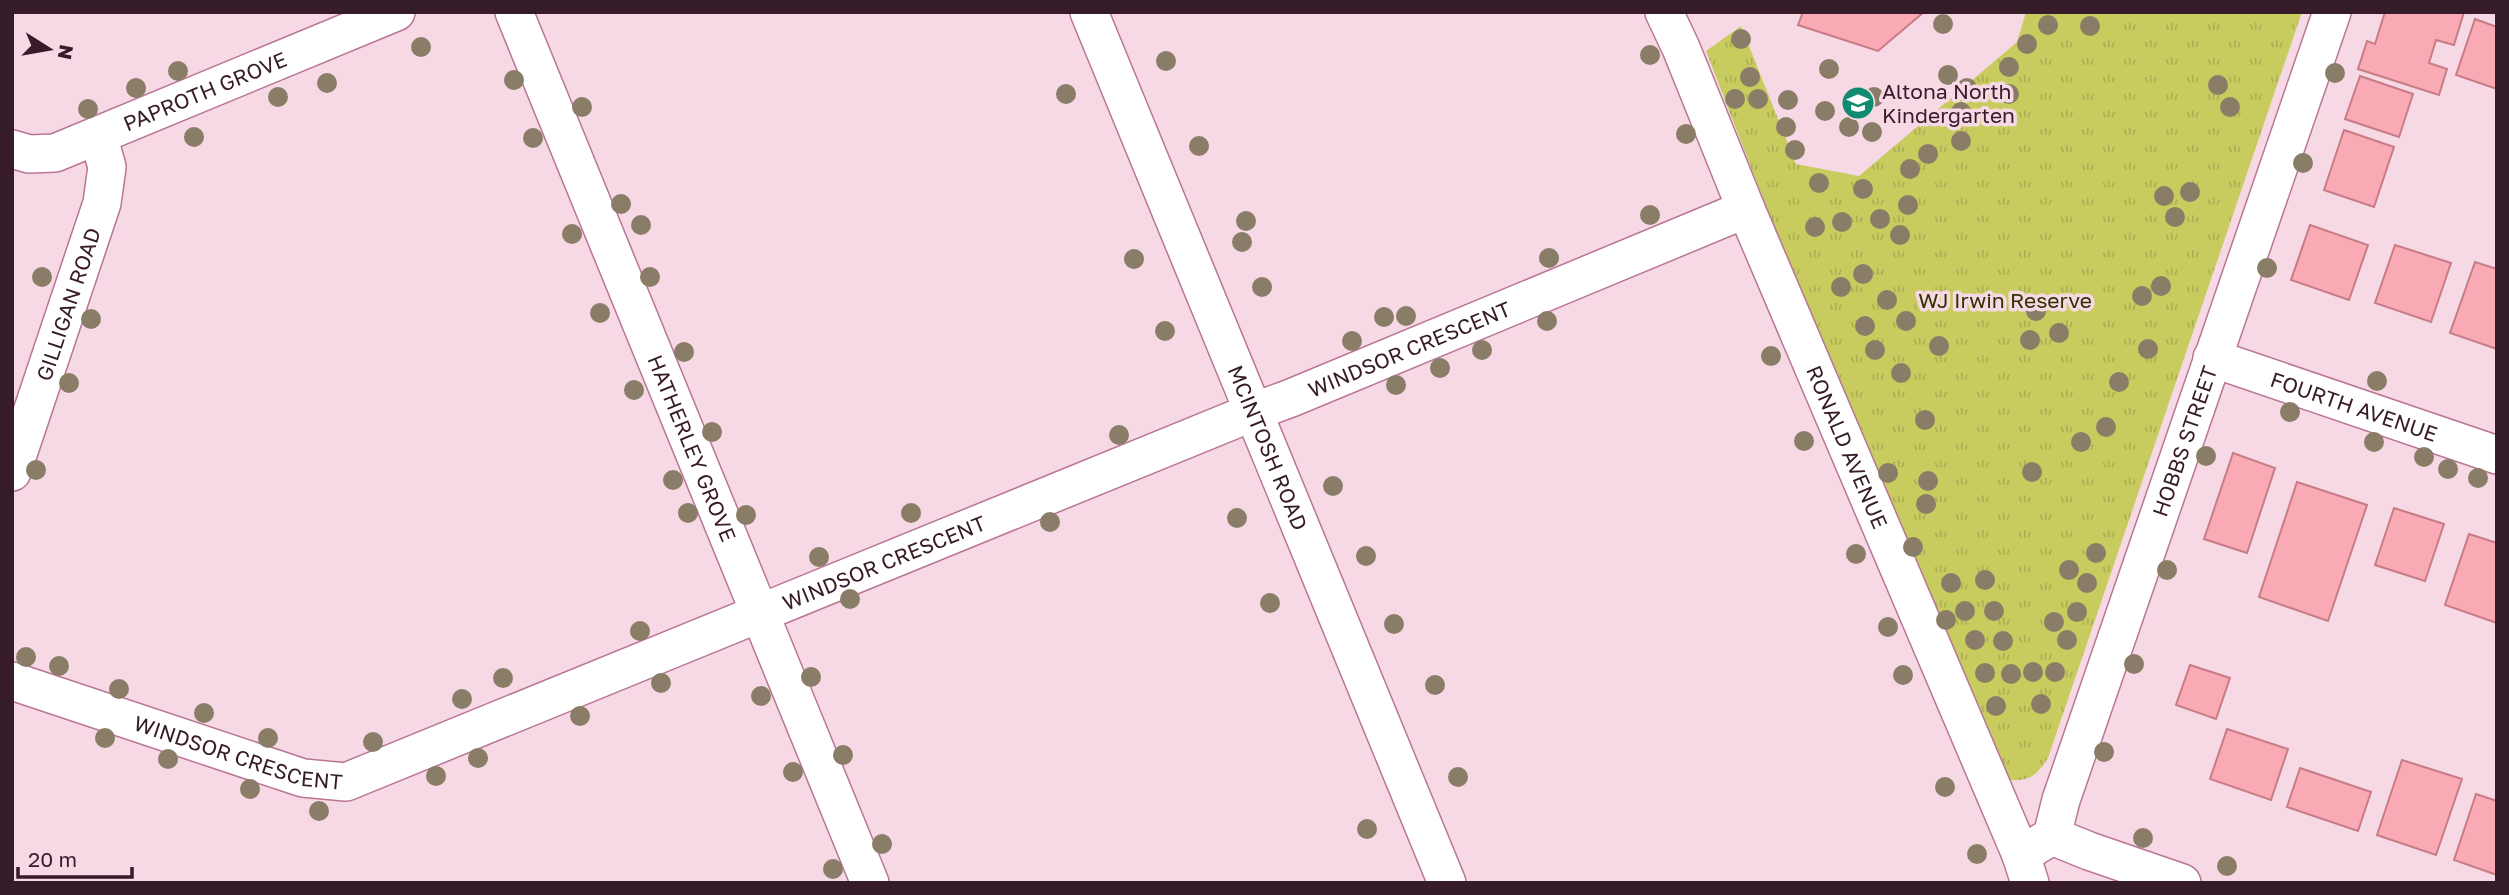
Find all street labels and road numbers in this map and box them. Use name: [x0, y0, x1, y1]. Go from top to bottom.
street label: PAPROTH GROVE: [119, 46, 291, 136]
street label: GILLIGAN ROAD: [30, 224, 106, 384]
street label: WINDSOR CRESCENT: [1304, 295, 1514, 403]
street label: HATHERLEY GROVE: [642, 351, 742, 545]
street label: MCINTOSH ROAD: [1223, 361, 1314, 534]
street label: RONALD AVENUE: [1801, 361, 1894, 533]
street label: HOBBS STREET: [2146, 362, 2222, 520]
street label: FOURTH AVENUE: [2267, 366, 2441, 447]
street label: WINDSOR CRESCENT: [779, 510, 989, 616]
street label: WINDSOR CRESCENT: [131, 710, 344, 795]

